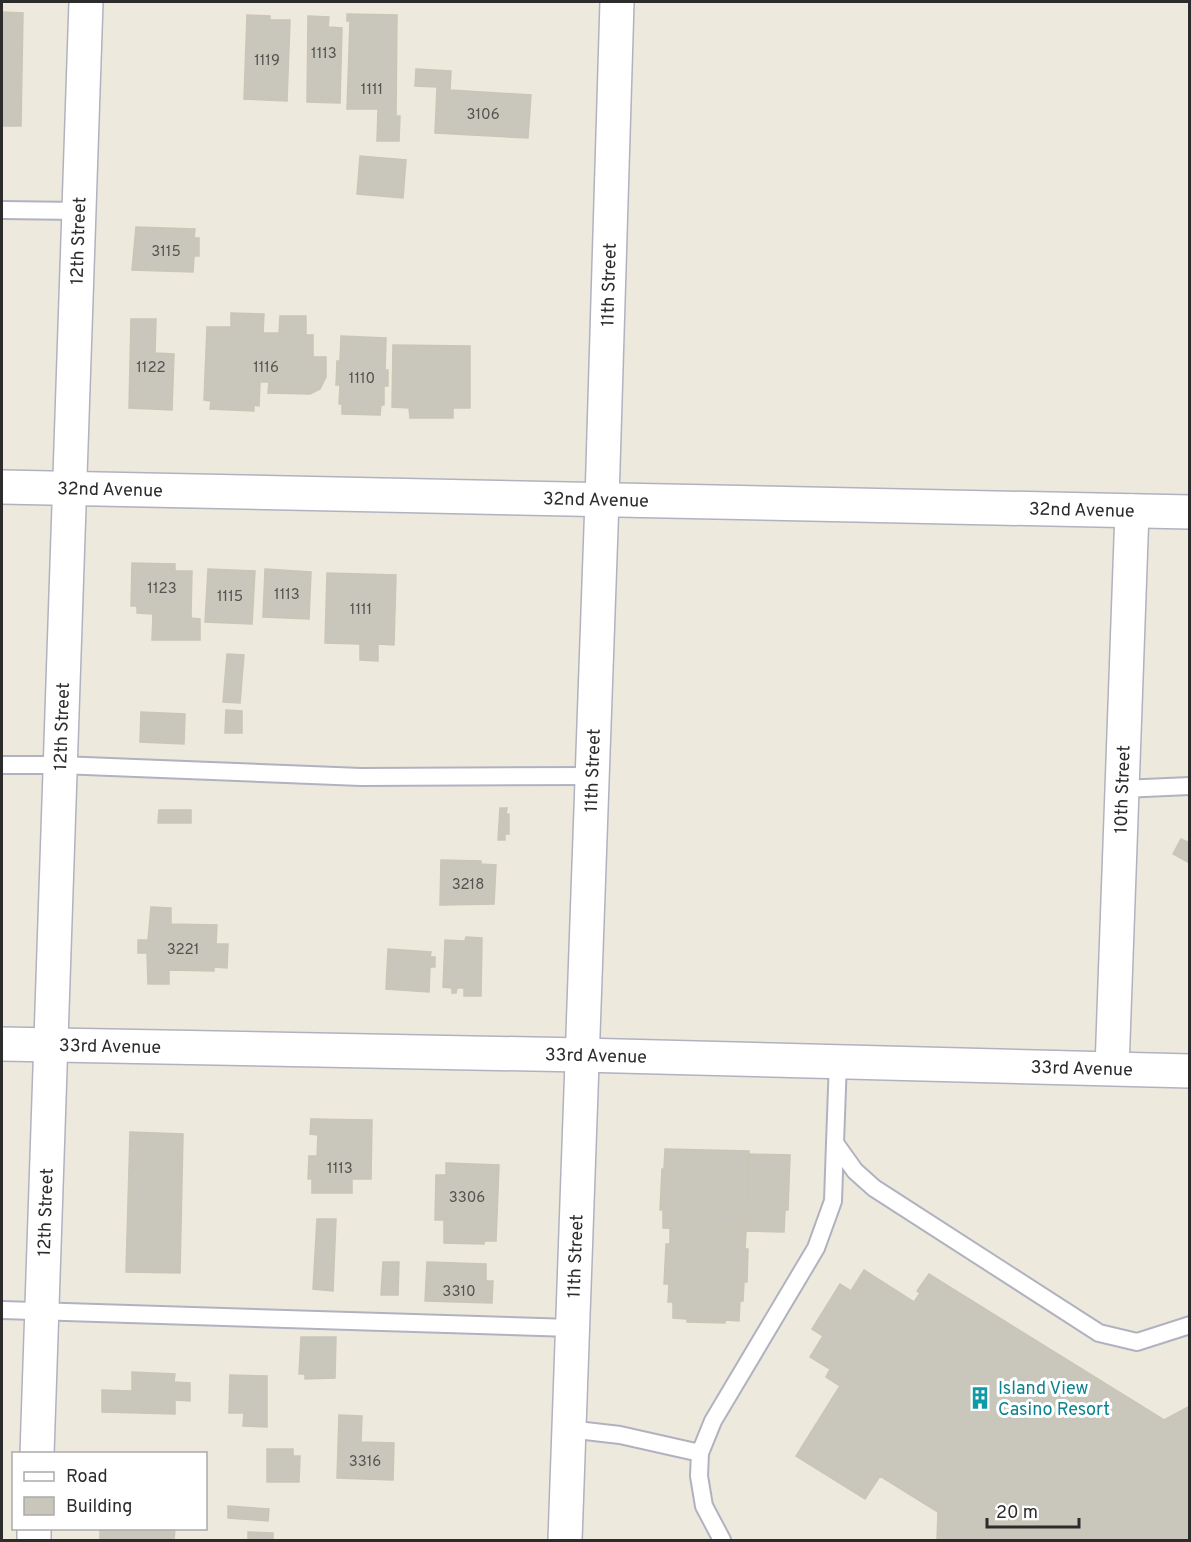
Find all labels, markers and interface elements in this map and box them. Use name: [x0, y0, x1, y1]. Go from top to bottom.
house number: 1113: [311, 45, 337, 64]
house number: 1119: [254, 52, 280, 71]
house number: 1111: [361, 81, 383, 100]
house number: 3106: [466, 106, 500, 125]
street label: 12th Street: [66, 196, 92, 285]
house number: 3115: [151, 243, 181, 262]
street label: 11th Street: [597, 243, 623, 327]
house number: 1122: [136, 359, 166, 378]
house number: 1116: [253, 359, 279, 378]
house number: 1110: [349, 370, 375, 389]
street label: 32nd Avenue: [57, 478, 163, 503]
street label: 32nd Avenue: [543, 488, 649, 514]
street label: 32nd Avenue: [1029, 499, 1135, 524]
house number: 1123: [147, 580, 177, 599]
house number: 1113: [274, 586, 300, 605]
house number: 1115: [217, 588, 243, 607]
house number: 1111: [350, 601, 372, 620]
street label: 12th Street: [50, 682, 76, 771]
street label: 11th Street: [581, 728, 607, 813]
street label: 10th Street: [1110, 744, 1137, 834]
house number: 3218: [452, 876, 484, 895]
house number: 3221: [167, 941, 199, 960]
street label: 33rd Avenue: [59, 1035, 161, 1060]
street label: 33rd Avenue: [545, 1044, 647, 1070]
street label: 33rd Avenue: [1030, 1057, 1133, 1082]
house number: 1113: [327, 1160, 353, 1179]
street label: 12th Street: [34, 1168, 60, 1257]
house number: 3306: [449, 1189, 485, 1208]
street label: 11th Street: [564, 1214, 590, 1299]
house number: 3310: [442, 1283, 476, 1302]
place label: Island View Casino Resort: [998, 1378, 1110, 1422]
building icon: Island View Casino Resort: [967, 1385, 993, 1411]
legend: [12, 1452, 207, 1530]
house number: 3316: [349, 1453, 381, 1472]
text: Road: [66, 1466, 108, 1489]
scale bar: [987, 1491, 1078, 1529]
text: Building: [66, 1496, 132, 1519]
text: 20 m: [996, 1502, 1038, 1525]

